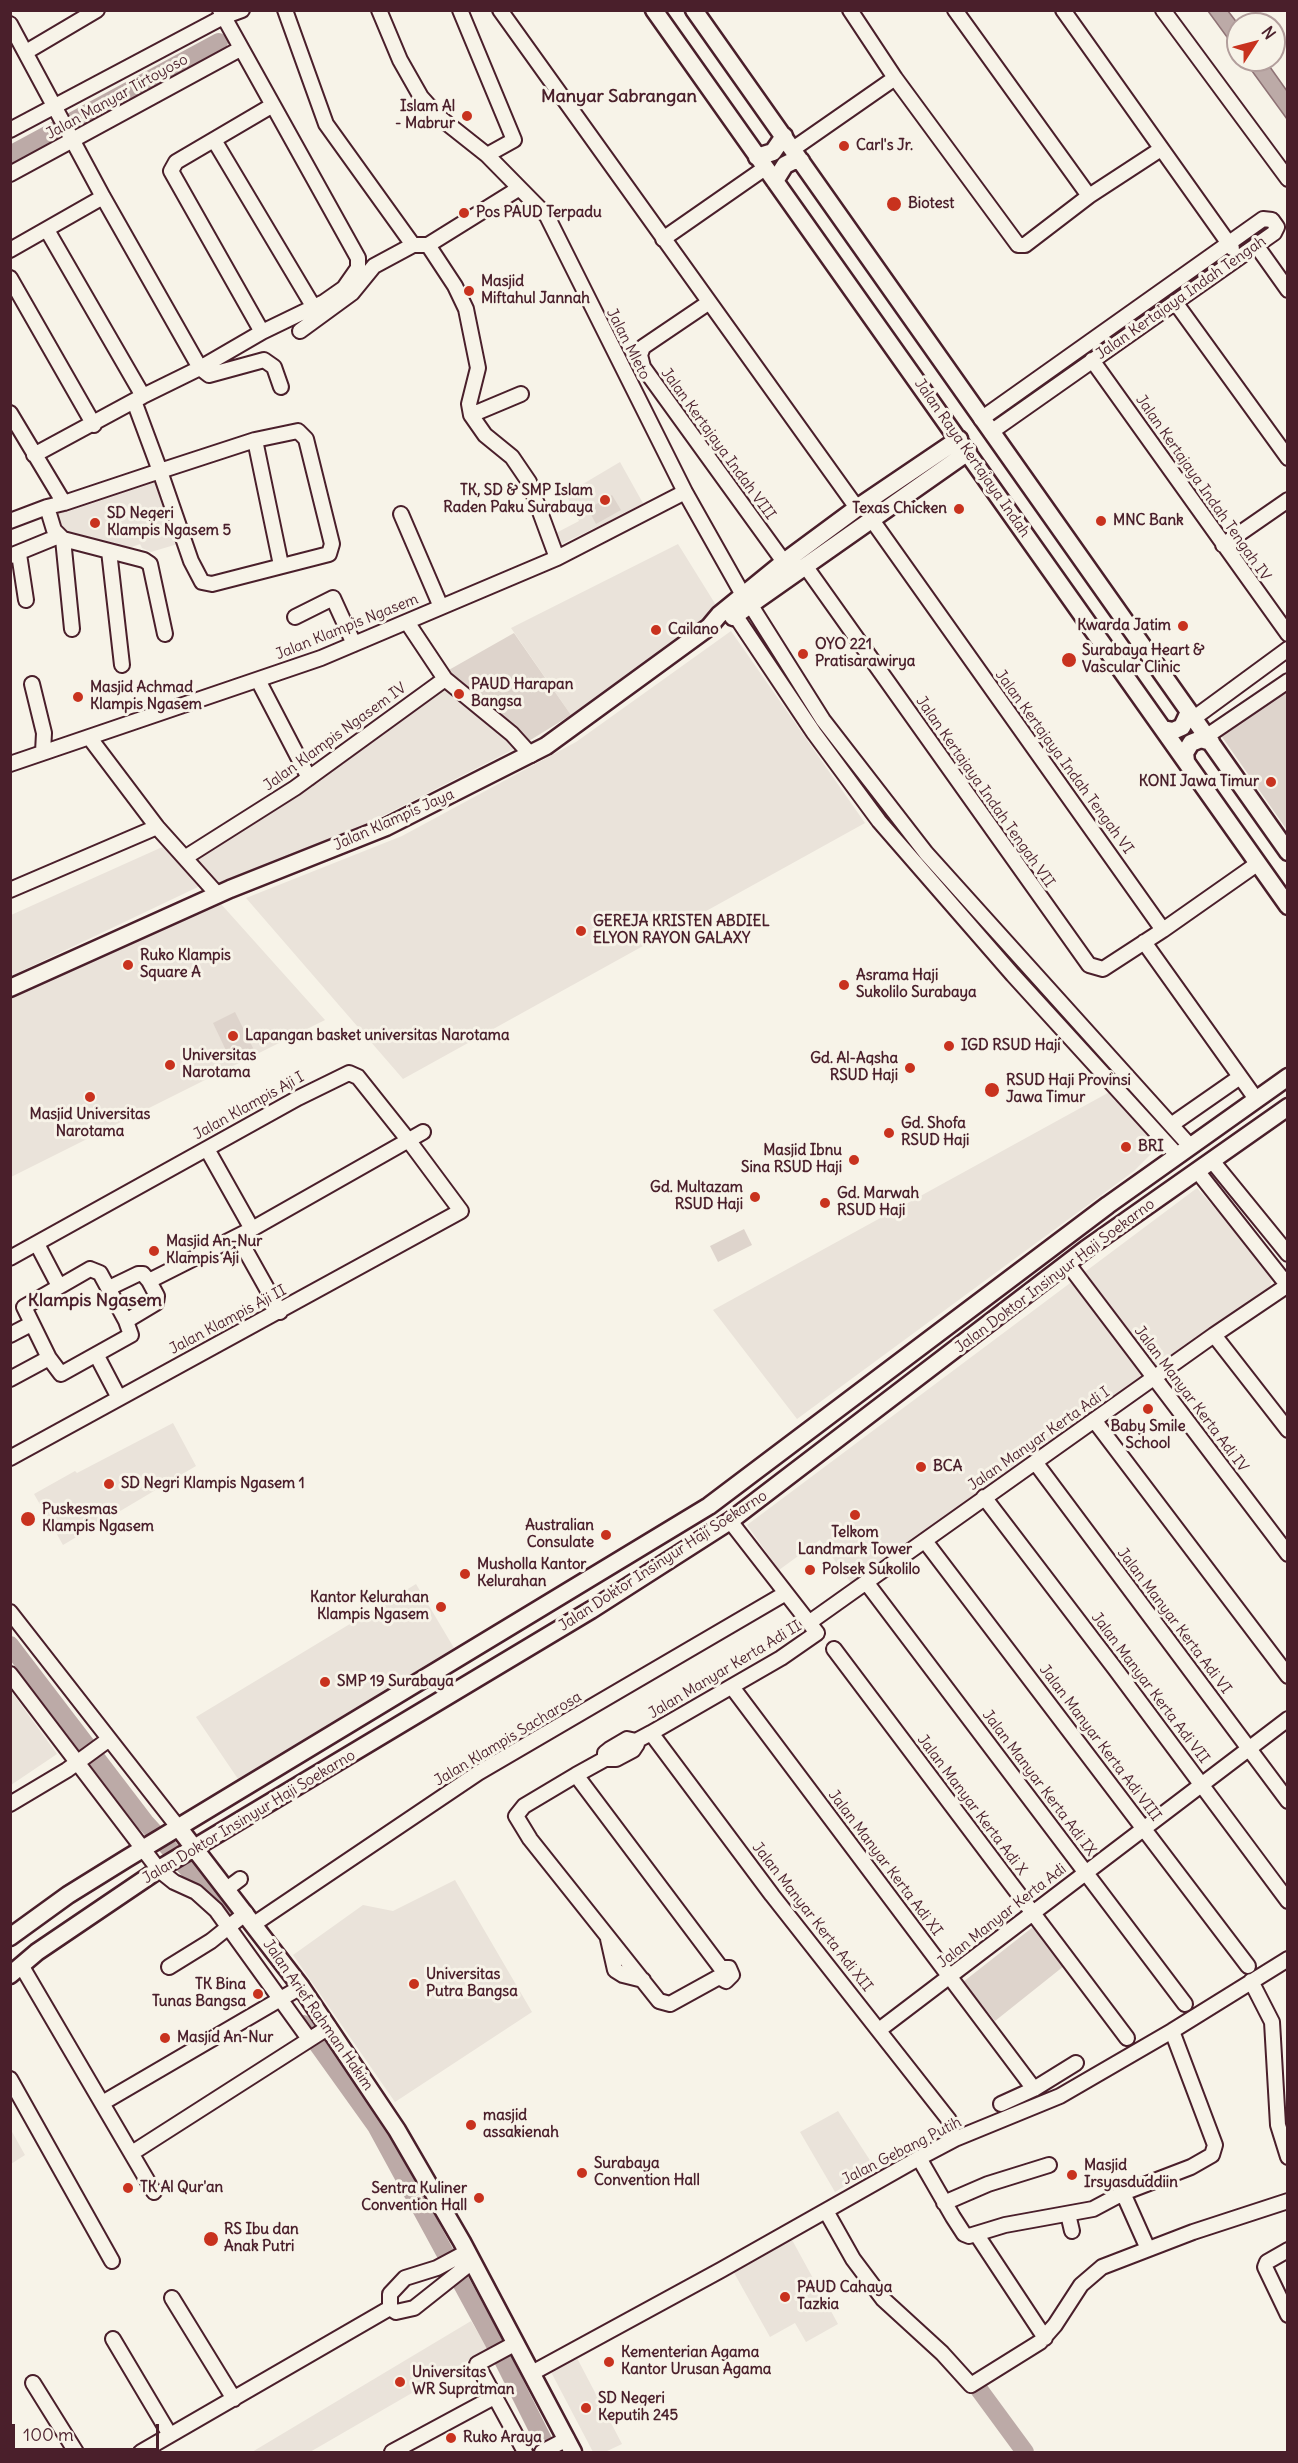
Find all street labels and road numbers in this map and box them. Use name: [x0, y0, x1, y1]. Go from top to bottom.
street label: Jalan Manyar Tirtoyoso: [43, 50, 191, 144]
street label: Jalan Kertajaya Indah Tengah: [1093, 232, 1269, 364]
street label: Jalan Mleto: [602, 305, 654, 383]
street label: Jalan Kertajaya Indah VIII: [657, 365, 779, 523]
street label: Jalan Raya Kertajaya Indah: [910, 375, 1034, 541]
street label: Jalan Kertajaya Indah Tengah IV: [1132, 392, 1274, 584]
street label: Jalan Klampis Ngasem: [273, 590, 421, 664]
street label: Jalan Kertajaya Indah Tengah VI: [991, 667, 1137, 857]
street label: Jalan Klampis Ngasem IV: [260, 679, 410, 795]
street label: Jalan Kertajaya Indah Tengah VII: [912, 693, 1058, 891]
street label: Jalan Klampis Jaya: [331, 785, 457, 855]
street label: Jalan Klampis Aji I: [191, 1068, 307, 1144]
street label: Jalan Doktor Insinyur Haji Soekarno: [952, 1195, 1158, 1357]
street label: Jalan Klampis Aji II: [166, 1282, 290, 1358]
street label: Jalan Manyar Kerta Adi IV: [1130, 1323, 1252, 1475]
street label: Jalan Manyar Kerta Adi I: [965, 1383, 1113, 1495]
street label: Jalan Doktor Insinyur Haji Soekarno: [555, 1487, 771, 1635]
street label: Jalan Manyar Kerta Adi VI: [1113, 1545, 1235, 1697]
street label: Jalan Manyar Kerta Adi VII: [1087, 1609, 1213, 1767]
street label: Jalan Manyar Kerta Adi II: [645, 1617, 805, 1723]
street label: Jalan Manyar Kerta Adi VIII: [1035, 1661, 1165, 1825]
street label: Jalan Klampis Sacharosa: [431, 1688, 585, 1790]
street label: Jalan Manyar Kerta Adi IX: [978, 1707, 1100, 1859]
street label: Jalan Manyar Kerta Adi X: [913, 1731, 1031, 1879]
street label: Jalan Doktor Insinyur Haji Soekarno: [139, 1746, 359, 1888]
street label: Jalan Manyar Kerta Adi XI: [824, 1787, 946, 1939]
street label: Jalan Manyar Kerta Adi XII: [748, 1839, 876, 1995]
street label: Jalan Manyar Kerta Adi: [934, 1860, 1070, 1972]
street label: Jalan Arief Rahman Hakim: [259, 1936, 377, 2094]
street label: Jalan Gebang Putih: [839, 2113, 965, 2189]

